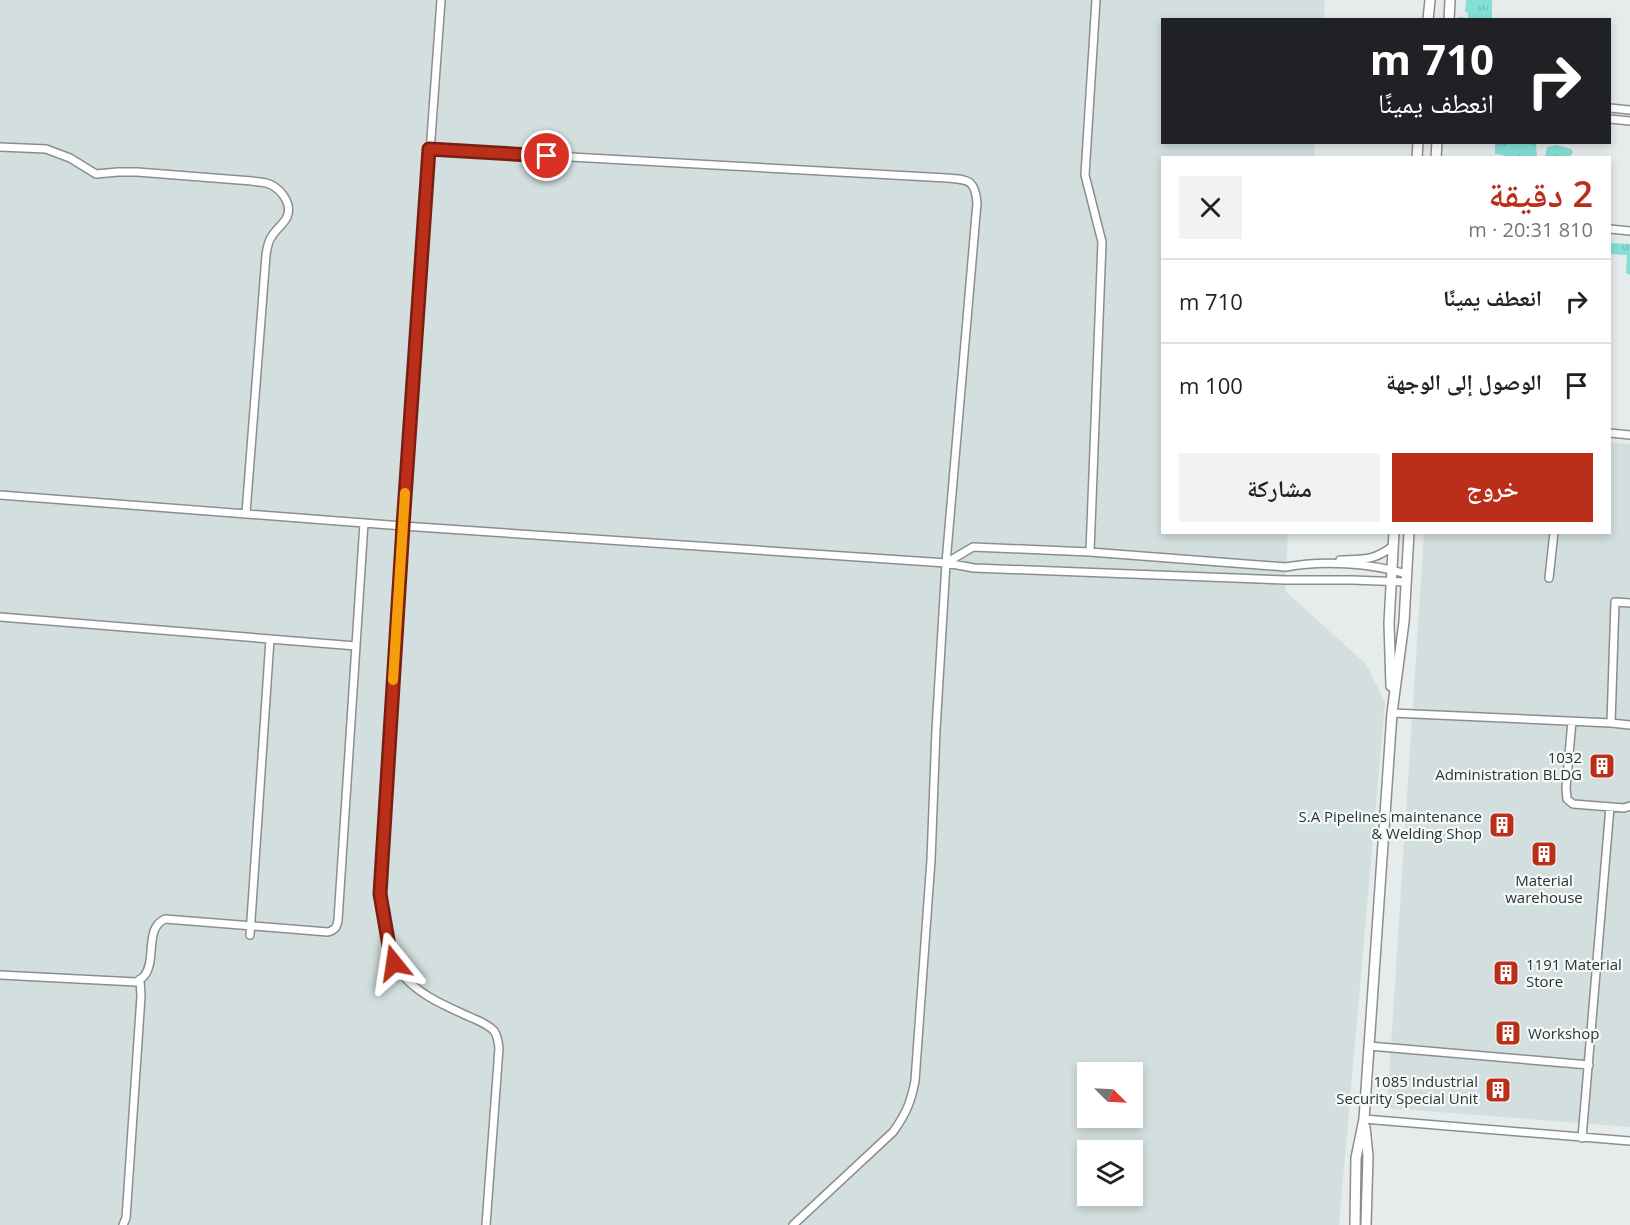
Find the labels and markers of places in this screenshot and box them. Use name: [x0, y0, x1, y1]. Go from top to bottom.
pin: [521, 130, 572, 181]
place label: 1032 Administration BLDG: [1435, 747, 1582, 784]
building icon: 1032 Administration BLDG: [1587, 751, 1617, 781]
place label: S.A Pipelines maintenance & Welding Shop: [1298, 806, 1482, 843]
building icon: S.A Pipelines maintenance & Welding Shop: [1487, 810, 1517, 840]
building icon: Material warehouse: [1529, 839, 1559, 869]
place label: Material warehouse: [1505, 870, 1583, 907]
place label: 1191 Material Store: [1526, 954, 1622, 991]
building icon: 1191 Material Store: [1491, 958, 1521, 988]
building icon: Workshop: [1493, 1018, 1523, 1048]
place label: Workshop: [1528, 1023, 1599, 1043]
place label: 1085 Industrial Security Special Unit: [1336, 1071, 1478, 1108]
building icon: 1085 Industrial Security Special Unit: [1483, 1075, 1513, 1105]

